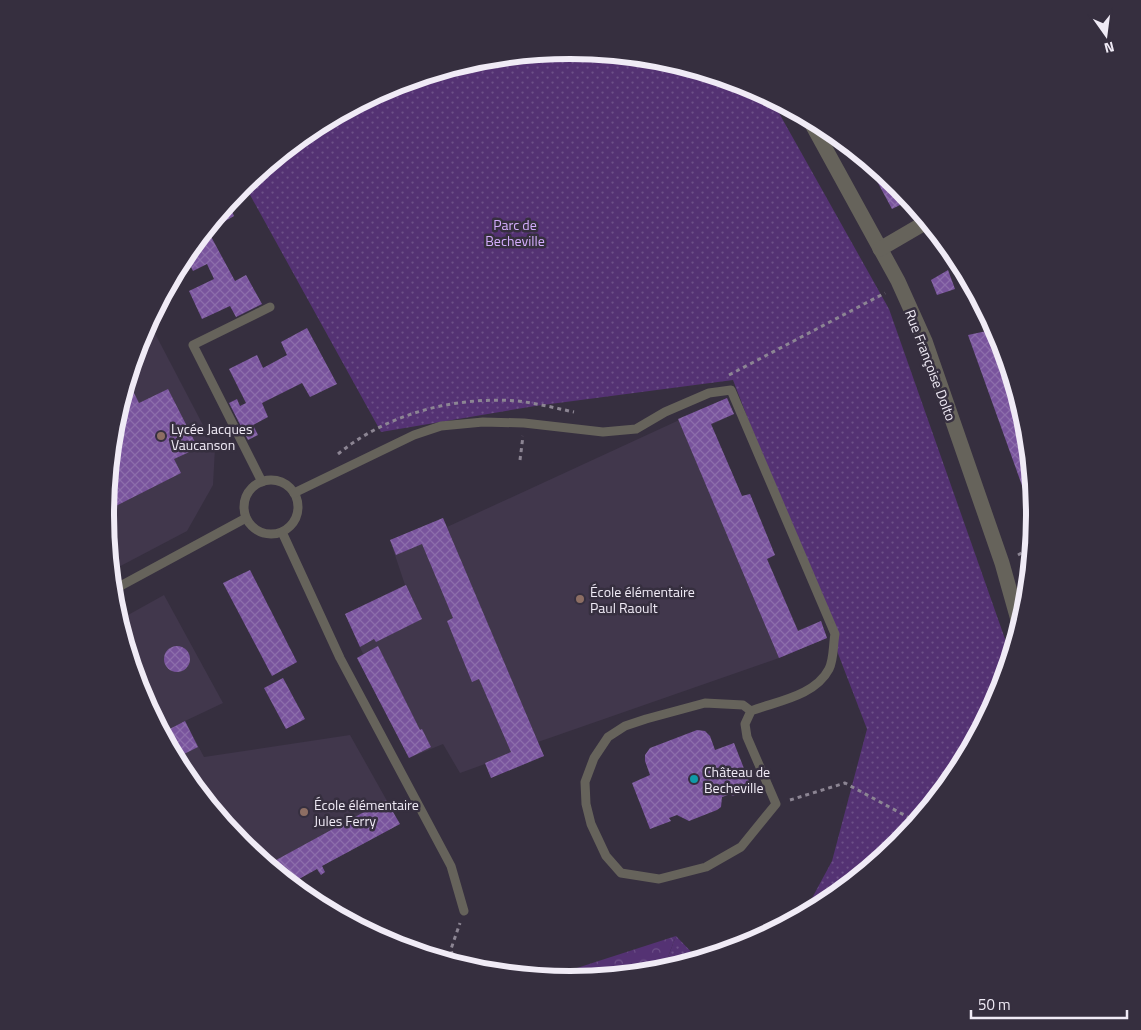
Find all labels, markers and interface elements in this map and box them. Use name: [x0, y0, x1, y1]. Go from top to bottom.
north arrow: [1081, 10, 1131, 60]
text: N: [1102, 37, 1117, 59]
park label: Parc de Becheville: [485, 214, 545, 251]
street label: Rue Françoise Dolto: [900, 306, 962, 424]
place label: Lycée Jacques Vaucanson: [171, 418, 252, 455]
marker: Lycée Jacques Vaucanson: [155, 430, 167, 442]
place label: École élémentaire Paul Raoult: [590, 581, 695, 618]
marker: École élémentaire Paul Raoult: [574, 593, 586, 605]
place label: Château de Becheville: [704, 761, 770, 798]
marker: Château de Becheville: [688, 773, 700, 785]
place label: École élémentaire Jules Ferry: [314, 794, 419, 831]
marker: École élémentaire Jules Ferry: [298, 806, 310, 818]
scale bar: [971, 988, 1127, 1020]
text: 50 m: [978, 993, 1011, 1016]

